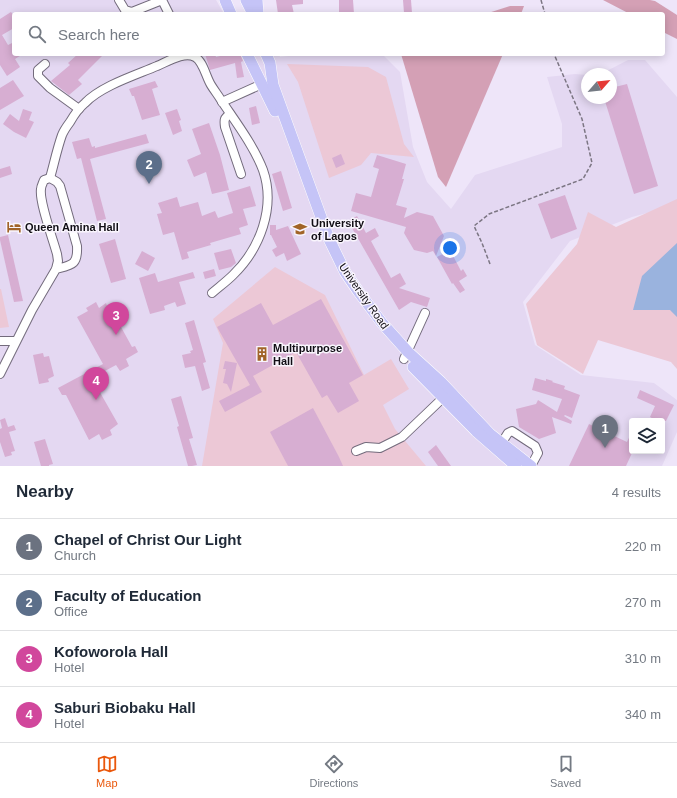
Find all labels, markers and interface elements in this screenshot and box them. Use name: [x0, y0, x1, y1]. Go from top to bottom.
search box: [12, 12, 665, 56]
icon: search: [26, 23, 48, 45]
text: Search here: [58, 26, 140, 43]
north arrow: [581, 68, 617, 104]
pin: 2: [136, 151, 162, 184]
place label: University of Lagos: [311, 217, 365, 242]
hotel icon: Queen Amina Hall: [6, 219, 22, 235]
place label: Queen Amina Hall: [25, 221, 119, 233]
school or university icon: University of Lagos: [292, 221, 308, 237]
your location: [440, 238, 460, 258]
street label: University Road: [337, 261, 391, 331]
pin: 3: [103, 302, 129, 335]
place label: Multipurpose Hall: [273, 342, 342, 367]
building icon: Multipurpose Hall: [254, 346, 270, 362]
pin: 4: [83, 367, 109, 400]
pin: 1: [592, 415, 618, 448]
map controls: [629, 418, 665, 454]
button: layers: [629, 418, 665, 454]
text: Nearby: [16, 482, 74, 501]
text: 4 results: [612, 485, 661, 500]
text: Chapel of Christ Our Light: [54, 531, 242, 548]
text: 1: [25, 539, 33, 554]
text: 220 m: [625, 539, 661, 554]
text: Church: [54, 548, 96, 563]
text: Faculty of Education: [54, 587, 202, 604]
text: 2: [25, 595, 33, 610]
text: 270 m: [625, 595, 661, 610]
text: Office: [54, 604, 88, 619]
text: Kofoworola Hall: [54, 643, 168, 660]
text: 3: [25, 651, 33, 666]
text: 310 m: [625, 651, 661, 666]
text: Hotel: [54, 660, 84, 675]
text: Saburi Biobaku Hall: [54, 699, 196, 716]
text: 4: [25, 707, 33, 722]
text: 340 m: [625, 707, 661, 722]
text: Hotel: [54, 716, 84, 731]
tab: Map: [96, 753, 118, 789]
tab: Directions: [309, 753, 358, 789]
tab: Saved: [550, 753, 581, 789]

